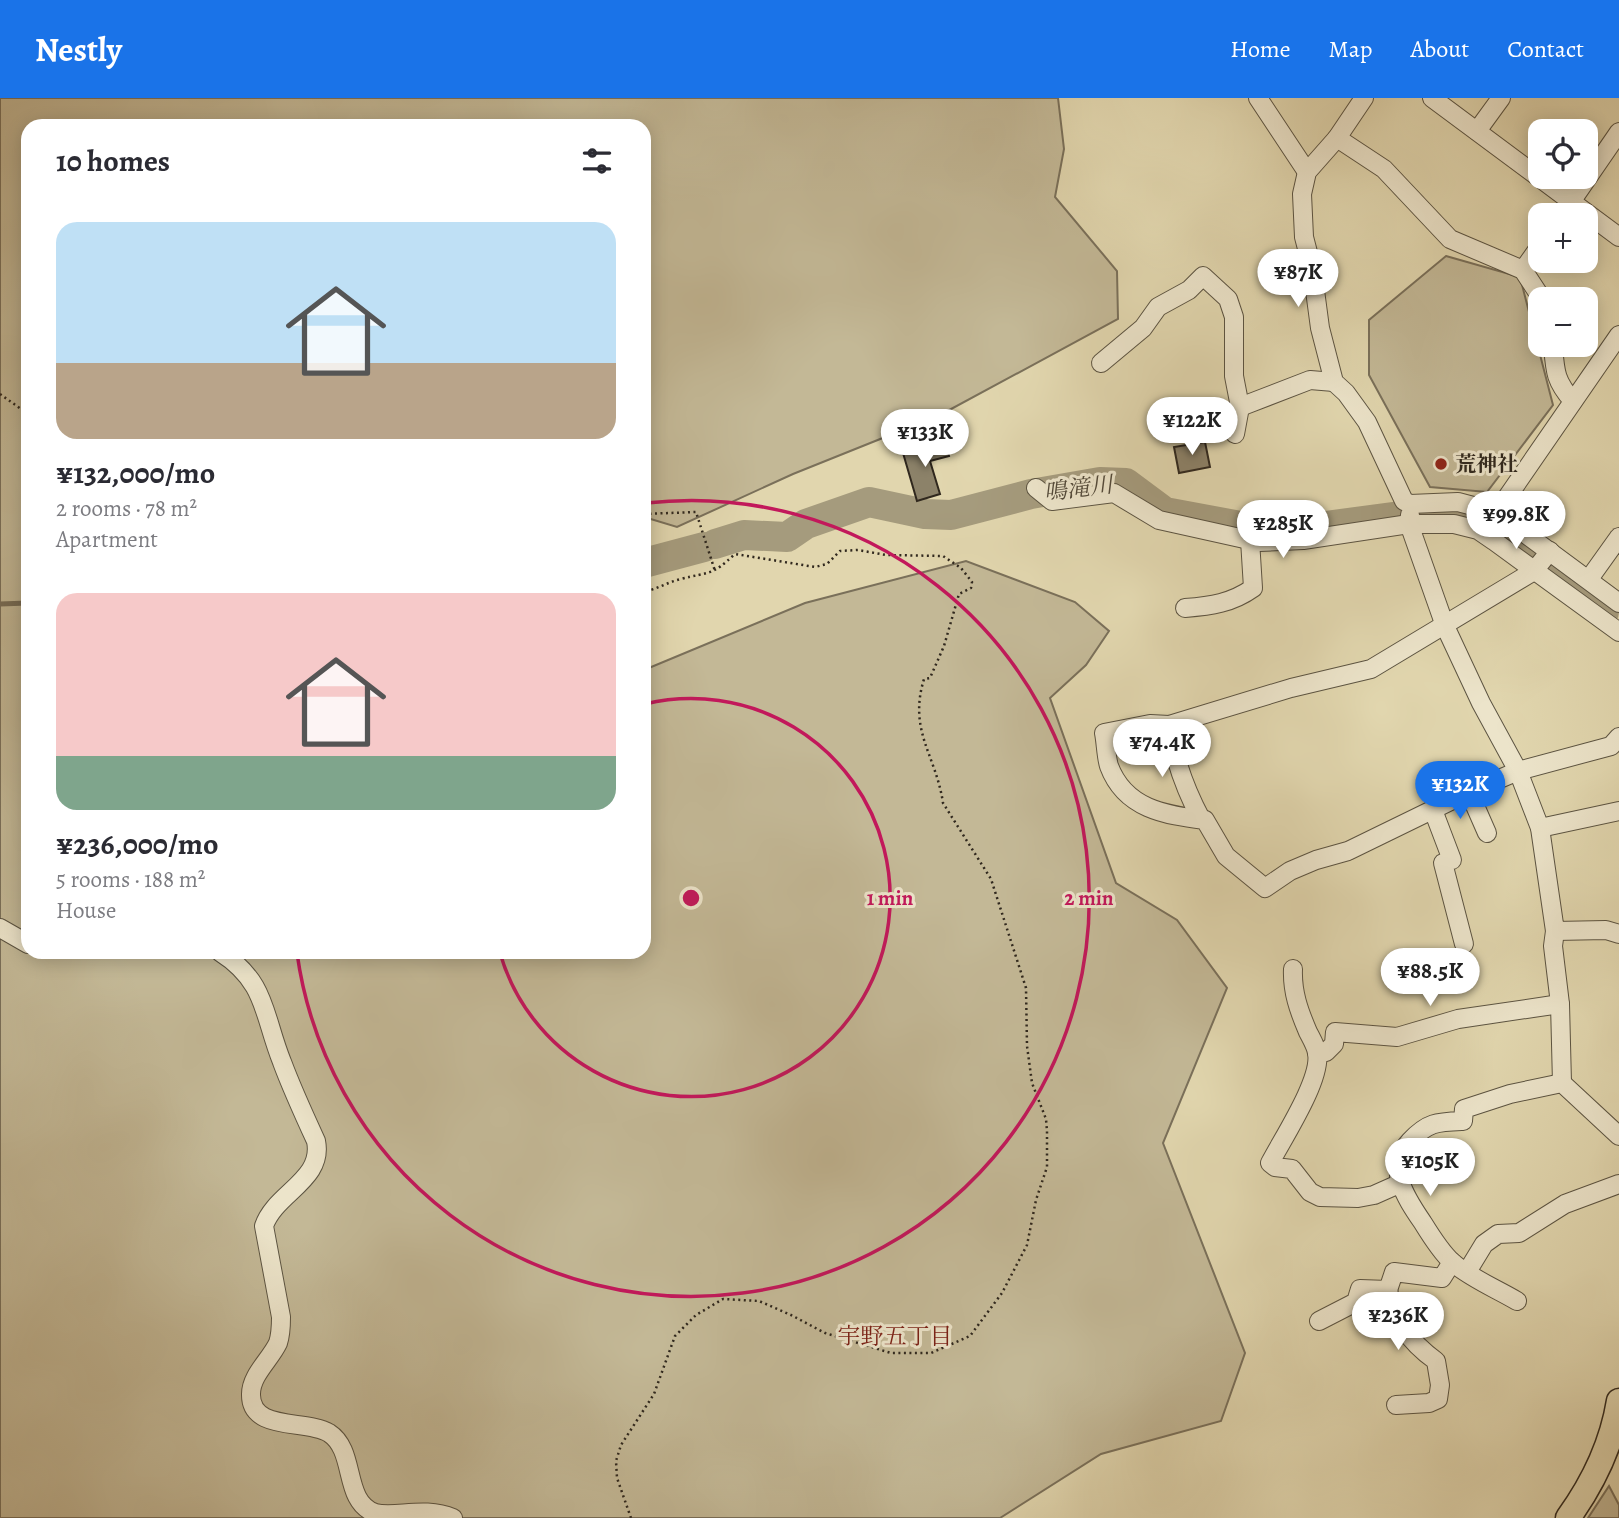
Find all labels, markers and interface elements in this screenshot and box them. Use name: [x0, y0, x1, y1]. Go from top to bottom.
text: Nestly: [35, 27, 122, 72]
text: Home: [1230, 33, 1291, 65]
text: Map: [1329, 33, 1373, 65]
text: About: [1411, 33, 1469, 65]
text: Contact: [1507, 33, 1584, 65]
map controls: [1528, 119, 1598, 357]
button: locate: [1528, 119, 1598, 189]
text: 10 homes: [56, 141, 170, 181]
icon: filters: [578, 142, 616, 180]
button: +: [1528, 203, 1598, 273]
pin: ¥87K: [1257, 250, 1339, 309]
text: ¥87K: [1273, 256, 1323, 287]
icon: home: [273, 268, 399, 394]
button: −: [1528, 287, 1598, 357]
pin: ¥122K: [1143, 398, 1241, 457]
text: ¥122K: [1163, 404, 1221, 435]
pin: ¥133K: [876, 410, 974, 469]
text: ¥133K: [897, 416, 953, 447]
place label: 荒神社: [1455, 450, 1518, 478]
text: ¥132,000/mo: [56, 453, 215, 493]
marker: 荒神社: [1433, 456, 1449, 472]
water label: 鳴滝川: [1042, 469, 1117, 508]
pin: ¥99.8K: [1459, 491, 1573, 551]
text: 2 rooms · 78 m²: [56, 493, 197, 524]
text: ¥99.8K: [1483, 498, 1549, 529]
pin: ¥285K: [1234, 500, 1332, 560]
text: ¥285K: [1253, 507, 1313, 538]
text: Apartment: [56, 524, 158, 555]
icon: home: [273, 639, 399, 765]
pin: ¥74.4K: [1105, 720, 1219, 779]
text: ¥74.4K: [1129, 726, 1195, 757]
pin: ¥132K: [1411, 762, 1509, 821]
text: ¥132K: [1431, 768, 1489, 799]
text: ¥236,000/mo: [56, 824, 218, 864]
text: 5 rooms · 188 m²: [56, 864, 205, 895]
text: 1 min: [867, 884, 914, 912]
text: 2 min: [1064, 884, 1114, 912]
centre of rings: [679, 886, 703, 910]
text: House: [56, 895, 116, 926]
pin: ¥88.5K: [1373, 948, 1487, 1008]
text: ¥88.5K: [1397, 955, 1463, 986]
pin: ¥105K: [1381, 1138, 1479, 1198]
text: ¥105K: [1401, 1145, 1459, 1176]
pin: ¥236K: [1349, 1292, 1447, 1352]
text: ¥236K: [1368, 1299, 1428, 1330]
district label: 宇野五丁目: [838, 1321, 953, 1352]

